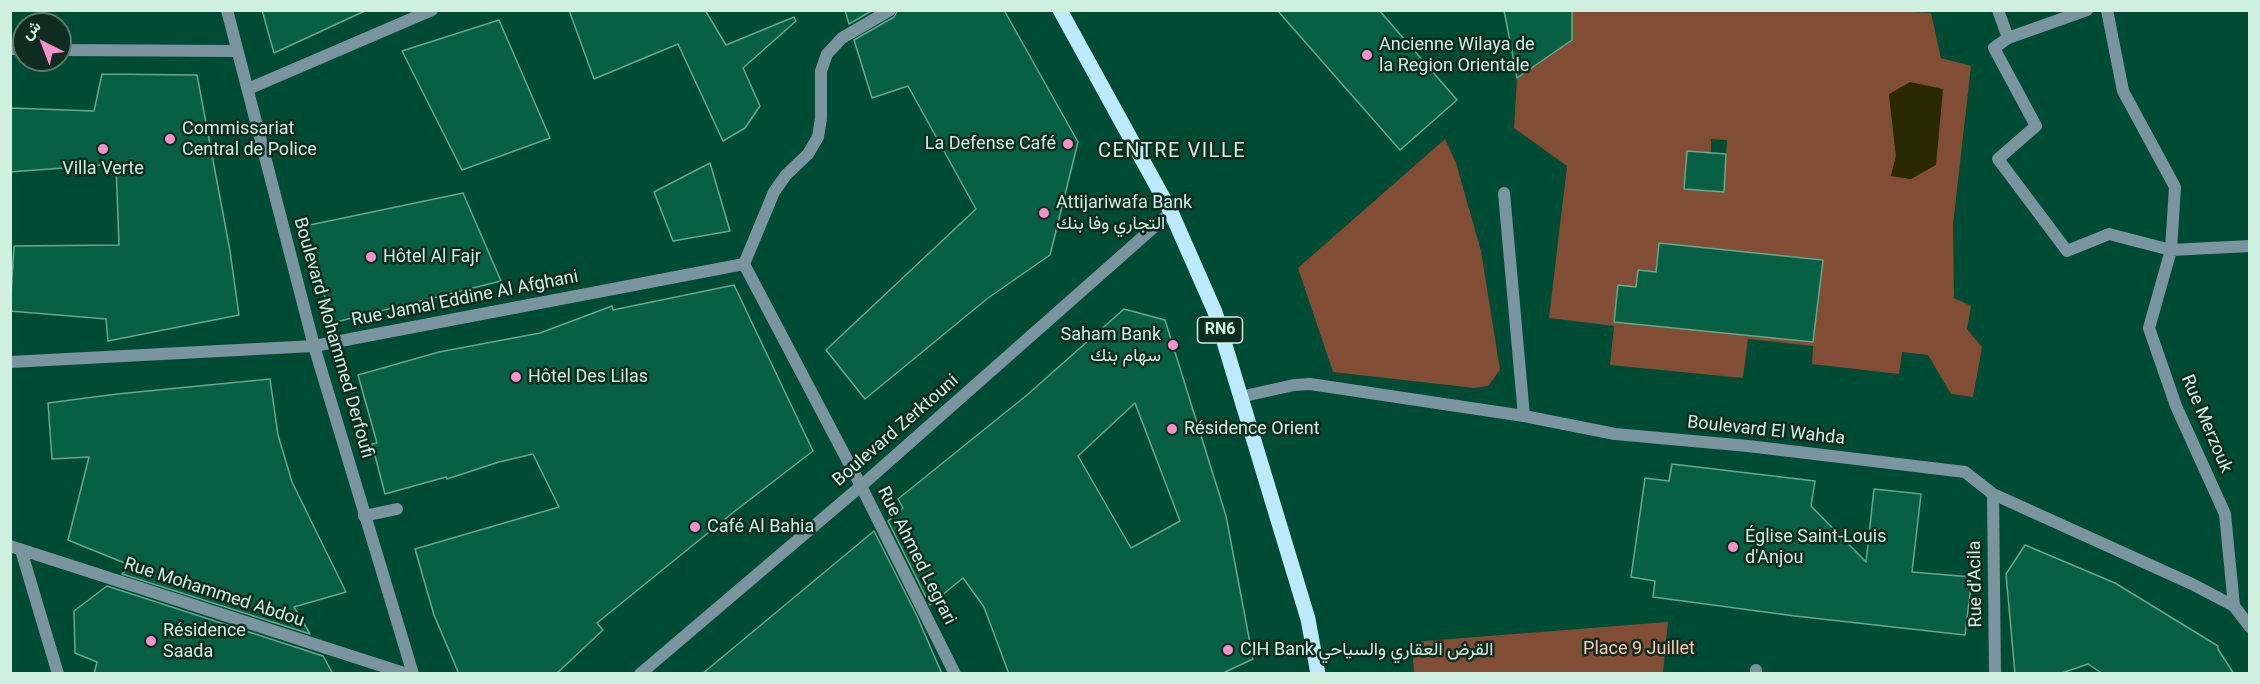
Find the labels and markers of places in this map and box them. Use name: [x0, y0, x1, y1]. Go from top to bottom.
place label: Ancienne Wilaya de la Region Orientale: [1379, 34, 1535, 76]
marker: Ancienne Wilaya de la Region Orientale: [1360, 48, 1374, 62]
place label: Commissariat Central de Police: [182, 118, 317, 160]
marker: Commissariat Central de Police: [163, 132, 177, 146]
place label: La Defense Café: [925, 133, 1056, 155]
marker: La Defense Café: [1061, 137, 1075, 151]
marker: Villa Verte: [96, 142, 110, 156]
place label: Villa Verte: [62, 158, 144, 180]
place label: Attijariwafa Bank التجاري وفا بنك: [1056, 192, 1192, 234]
marker: Attijariwafa Bank التجاري وفا بنك: [1037, 206, 1051, 220]
place label: Hôtel Al Fajr: [383, 246, 481, 268]
marker: Hôtel Al Fajr: [364, 250, 378, 264]
place label: Saham Bank سهام بنك: [1060, 324, 1161, 366]
marker: Saham Bank سهام بنك: [1166, 338, 1180, 352]
place label: Hôtel Des Lilas: [528, 366, 648, 388]
marker: Hôtel Des Lilas: [509, 370, 523, 384]
place label: Résidence Orient: [1184, 418, 1320, 440]
marker: Résidence Orient: [1165, 422, 1179, 436]
place label: Café Al Bahia: [707, 516, 814, 538]
marker: Café Al Bahia: [688, 520, 702, 534]
place label: Église Saint-Louis d'Anjou: [1745, 526, 1886, 568]
marker: Église Saint-Louis d'Anjou: [1726, 540, 1740, 554]
place label: Résidence Saada: [163, 620, 246, 662]
marker: Résidence Saada: [144, 634, 158, 648]
place label: CIH Bank القرض العقاري والسياحي: [1240, 639, 1493, 661]
marker: CIH Bank القرض العقاري والسياحي: [1221, 643, 1235, 657]

